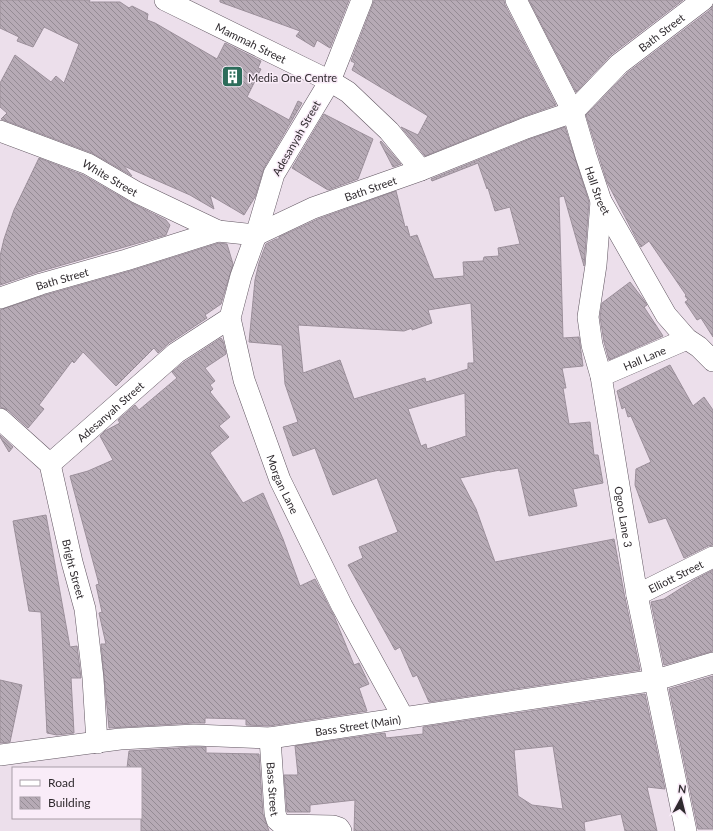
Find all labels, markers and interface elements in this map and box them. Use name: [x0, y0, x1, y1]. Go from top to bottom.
street label: Bath Street: [636, 10, 687, 54]
street label: Mammah Street: [214, 19, 289, 65]
building icon: Media One Centre: [220, 64, 246, 90]
place label: Media One Centre: [248, 71, 337, 84]
street label: Adesanyah Street: [269, 98, 323, 178]
street label: White Street: [81, 156, 140, 198]
street label: Hall Street: [583, 164, 614, 217]
street label: Bath Street: [342, 173, 398, 203]
street label: Bath Street: [34, 264, 90, 292]
street label: Hall Lane: [621, 343, 668, 372]
street label: Adesanyah Street: [74, 378, 146, 444]
street label: Morgan Lane: [265, 453, 302, 516]
street label: Ogoo Lane 3: [613, 485, 636, 548]
street label: Bright Street: [61, 538, 88, 600]
street label: Elliott Street: [646, 557, 705, 595]
street label: Bass Street (Main): [314, 712, 402, 738]
street label: Bass Street: [265, 762, 282, 817]
legend: [12, 767, 142, 819]
text: Road: [48, 775, 75, 790]
north arrow: [661, 779, 701, 819]
text: N: [677, 782, 687, 796]
text: Building: [48, 795, 91, 810]

